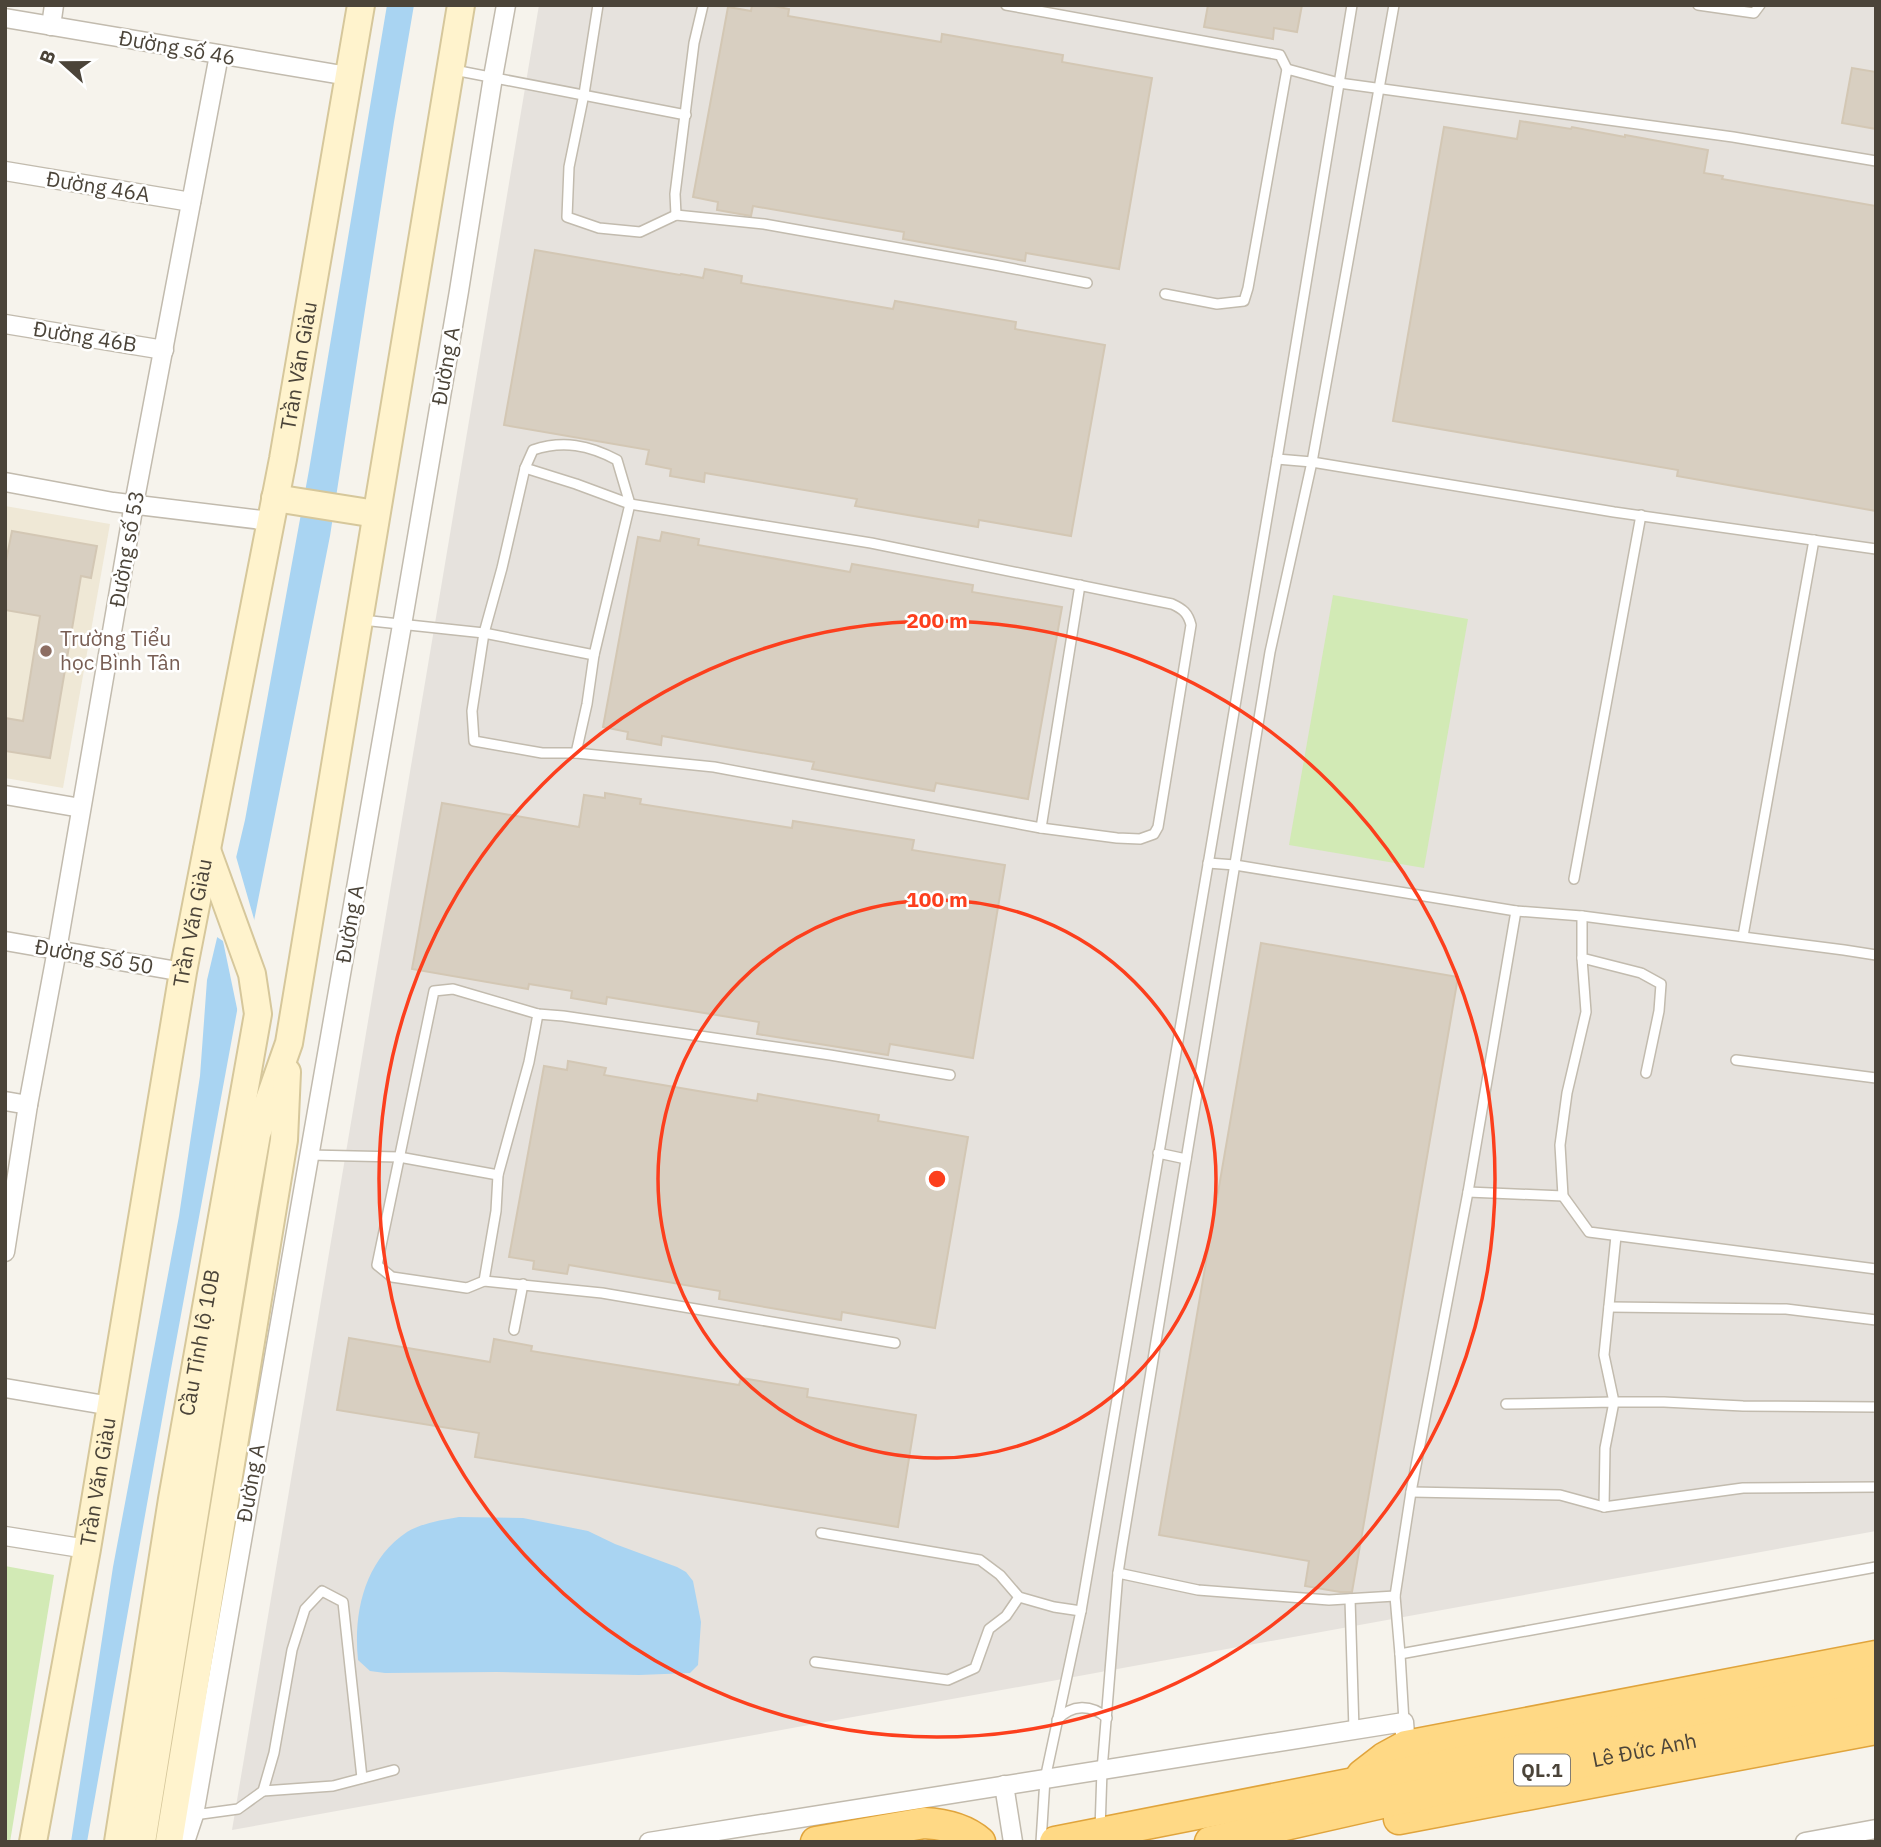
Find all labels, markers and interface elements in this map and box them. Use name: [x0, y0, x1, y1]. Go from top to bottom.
street label: Đường số 46: [117, 23, 238, 71]
north arrow: [28, 28, 98, 98]
text: B: [34, 47, 61, 67]
street label: Đường 46A: [44, 164, 152, 208]
street label: Trần Văn Giàu: [273, 299, 323, 432]
street label: Đường 46B: [31, 314, 139, 358]
street label: Đường A: [424, 324, 466, 407]
street label: Đường số 53: [102, 488, 150, 609]
text: 200 m: [906, 606, 968, 634]
place label: Trường Tiểu học Bình Tân: [60, 624, 181, 676]
marker: Trường Tiểu học Bình Tân: [38, 643, 54, 659]
street label: Trần Văn Giàu: [166, 856, 218, 989]
street label: Đường A: [328, 882, 370, 965]
text: 100 m: [906, 885, 968, 913]
street label: Đường Số 50: [33, 932, 156, 980]
centre of rings: [925, 1167, 949, 1191]
street label: Cầu Tỉnh lộ 10B: [172, 1267, 226, 1418]
street label: Trần Văn Giàu: [73, 1415, 122, 1548]
street label: Đường A: [229, 1441, 271, 1524]
street label: Lê Đức Anh: [1590, 1726, 1699, 1773]
road number: QL.1: [1514, 1754, 1570, 1786]

